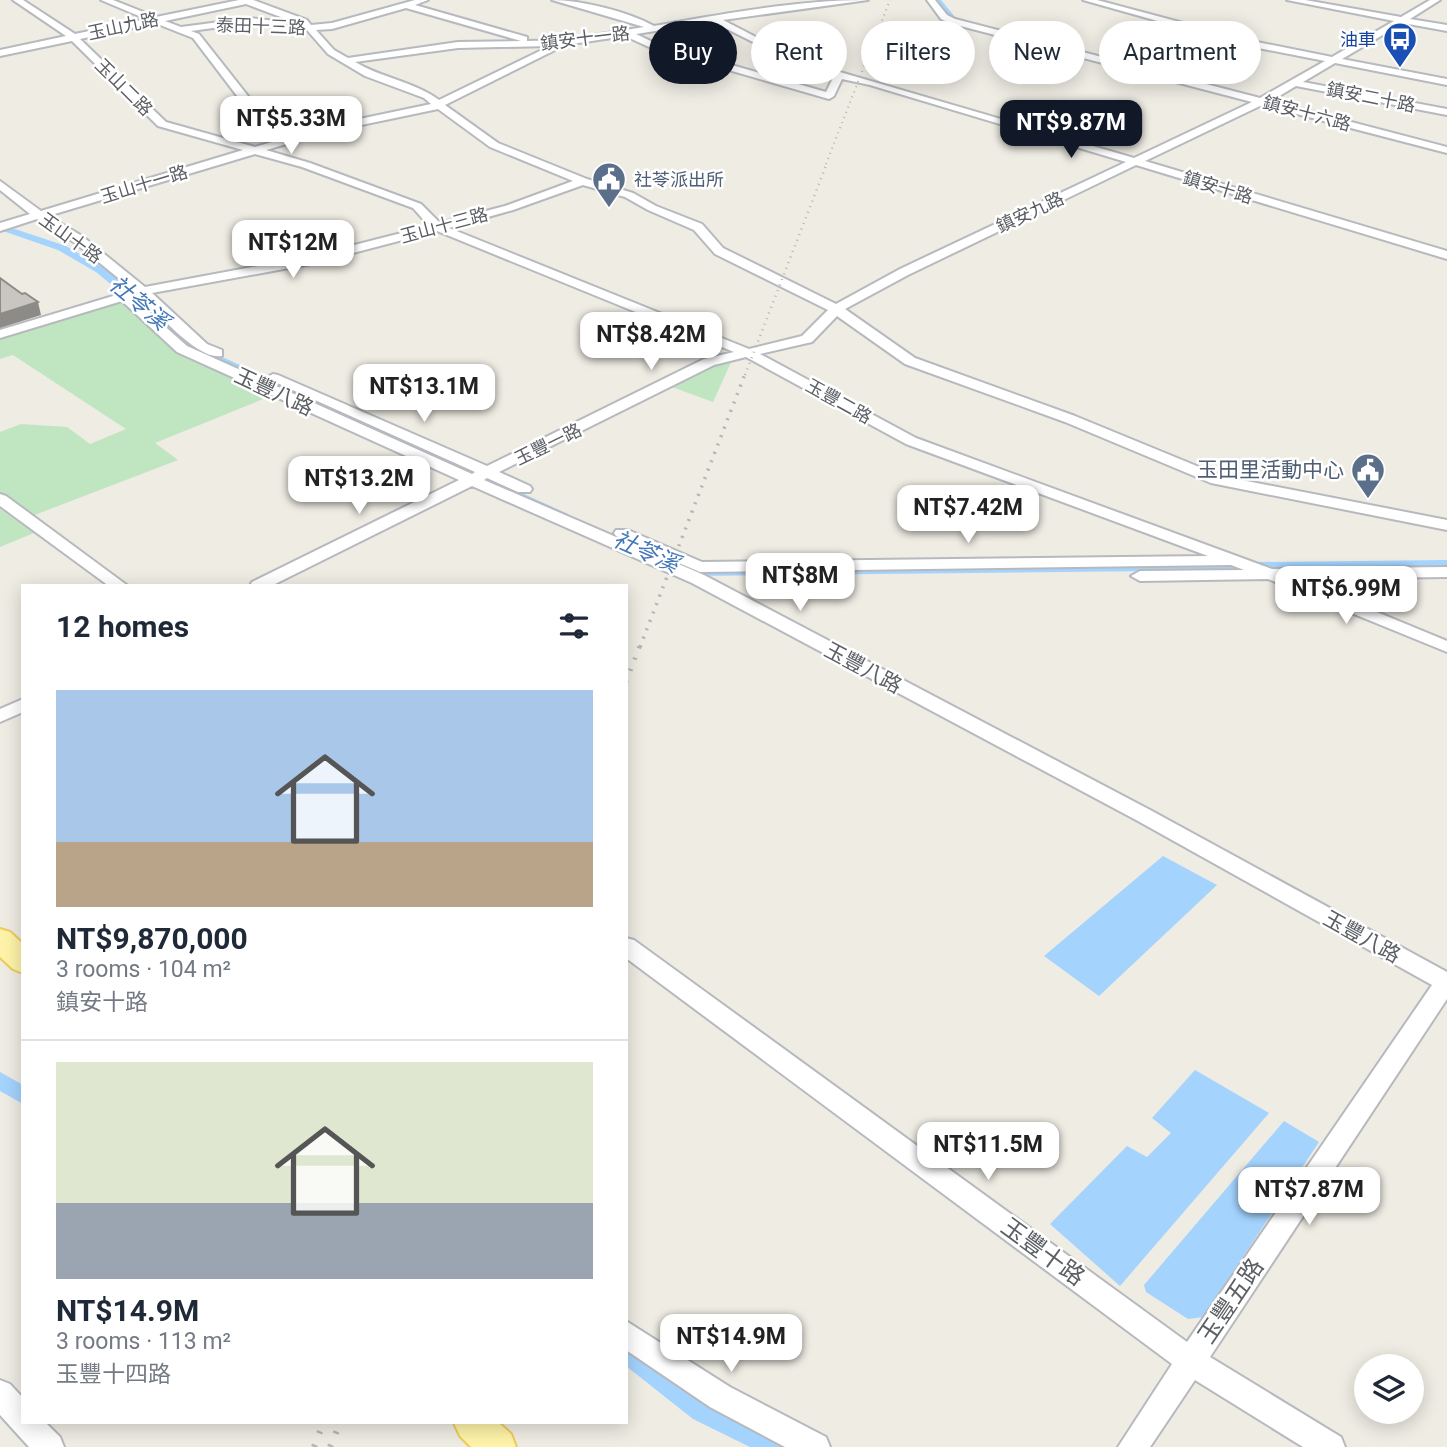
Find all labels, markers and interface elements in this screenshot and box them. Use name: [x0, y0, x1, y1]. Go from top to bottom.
street label: 玉山九路: [86, 8, 160, 44]
street label: 泰田十三路: [216, 14, 306, 38]
bus stop icon: 油車: [1381, 20, 1419, 69]
chip: Buy: [649, 21, 737, 84]
chip: Rent: [751, 21, 847, 84]
chip: Filters: [861, 21, 975, 84]
chip: New: [989, 21, 1085, 84]
chip: Apartment: [1099, 21, 1261, 84]
street label: 鎮安十一路: [539, 22, 631, 54]
place label: 油車: [1340, 29, 1376, 50]
street label: 玉山二路: [91, 54, 157, 120]
street label: 鎮安二十路: [1325, 78, 1417, 116]
street label: 鎮安十六路: [1261, 91, 1353, 135]
pin: NT$5.33M: [219, 96, 363, 156]
pin: NT$9.87M: [999, 100, 1143, 160]
text: NT$5.33M: [236, 105, 346, 132]
text: NT$9.87M: [1016, 109, 1126, 136]
public building icon: 社苓派出所: [590, 160, 628, 209]
street label: 玉山十一路: [98, 161, 190, 207]
street label: 鎮安十路: [1181, 166, 1255, 208]
place label: 社苓派出所: [634, 169, 724, 190]
street label: 鎮安九路: [993, 187, 1067, 237]
street label: 玉山十三路: [398, 203, 490, 247]
street label: 玉山十路: [36, 208, 106, 268]
pin: NT$12M: [236, 220, 350, 280]
text: NT$12M: [248, 229, 338, 256]
water label: 社苓溪: [104, 270, 176, 337]
pin: NT$8.42M: [579, 312, 723, 372]
text: NT$8.42M: [596, 321, 706, 348]
street label: 玉豐八路: [231, 363, 317, 421]
pin: NT$13.1M: [352, 364, 496, 424]
text: NT$13.1M: [369, 373, 479, 400]
street label: 玉豐二路: [802, 374, 876, 428]
street label: 玉豐一路: [511, 419, 585, 469]
public building icon: 玉田里活動中心: [1349, 451, 1387, 500]
pin: NT$13.2M: [287, 456, 431, 516]
place label: 玉田里活動中心: [1197, 458, 1344, 482]
text: NT$13.2M: [304, 465, 414, 492]
pin: NT$7.42M: [896, 486, 1040, 545]
text: NT$7.42M: [913, 494, 1023, 521]
water label: 社苓溪: [609, 526, 686, 580]
pin: NT$8M: [751, 554, 849, 613]
text: NT$8M: [762, 562, 838, 589]
pin: NT$6.99M: [1274, 566, 1418, 626]
text: NT$6.99M: [1291, 575, 1401, 602]
icon: filters: [555, 607, 593, 645]
text: 12 homes: [56, 609, 189, 644]
street label: 玉豐八路: [820, 638, 906, 698]
icon: home: [262, 736, 388, 862]
street label: 玉豐八路: [1319, 906, 1405, 968]
text: NT$9,870,000: [56, 921, 248, 956]
text: 3 rooms · 104 m²: [56, 956, 231, 983]
text: 鎮安十路: [56, 989, 148, 1016]
icon: home: [262, 1108, 388, 1234]
pin: NT$11.5M: [916, 1122, 1060, 1182]
text: NT$11.5M: [933, 1131, 1043, 1158]
pin: NT$7.87M: [1237, 1168, 1381, 1227]
text: NT$7.87M: [1254, 1176, 1364, 1203]
street label: 玉豐十路: [996, 1212, 1090, 1292]
street label: 玉豐五路: [1193, 1253, 1269, 1349]
text: NT$14.9M: [56, 1293, 199, 1328]
pin: NT$14.9M: [659, 1314, 803, 1374]
text: NT$14.9M: [676, 1323, 786, 1350]
text: 3 rooms · 113 m²: [56, 1328, 231, 1355]
map controls: [1354, 1354, 1424, 1424]
button: layers: [1354, 1354, 1424, 1424]
text: 玉豐十四路: [56, 1361, 171, 1388]

